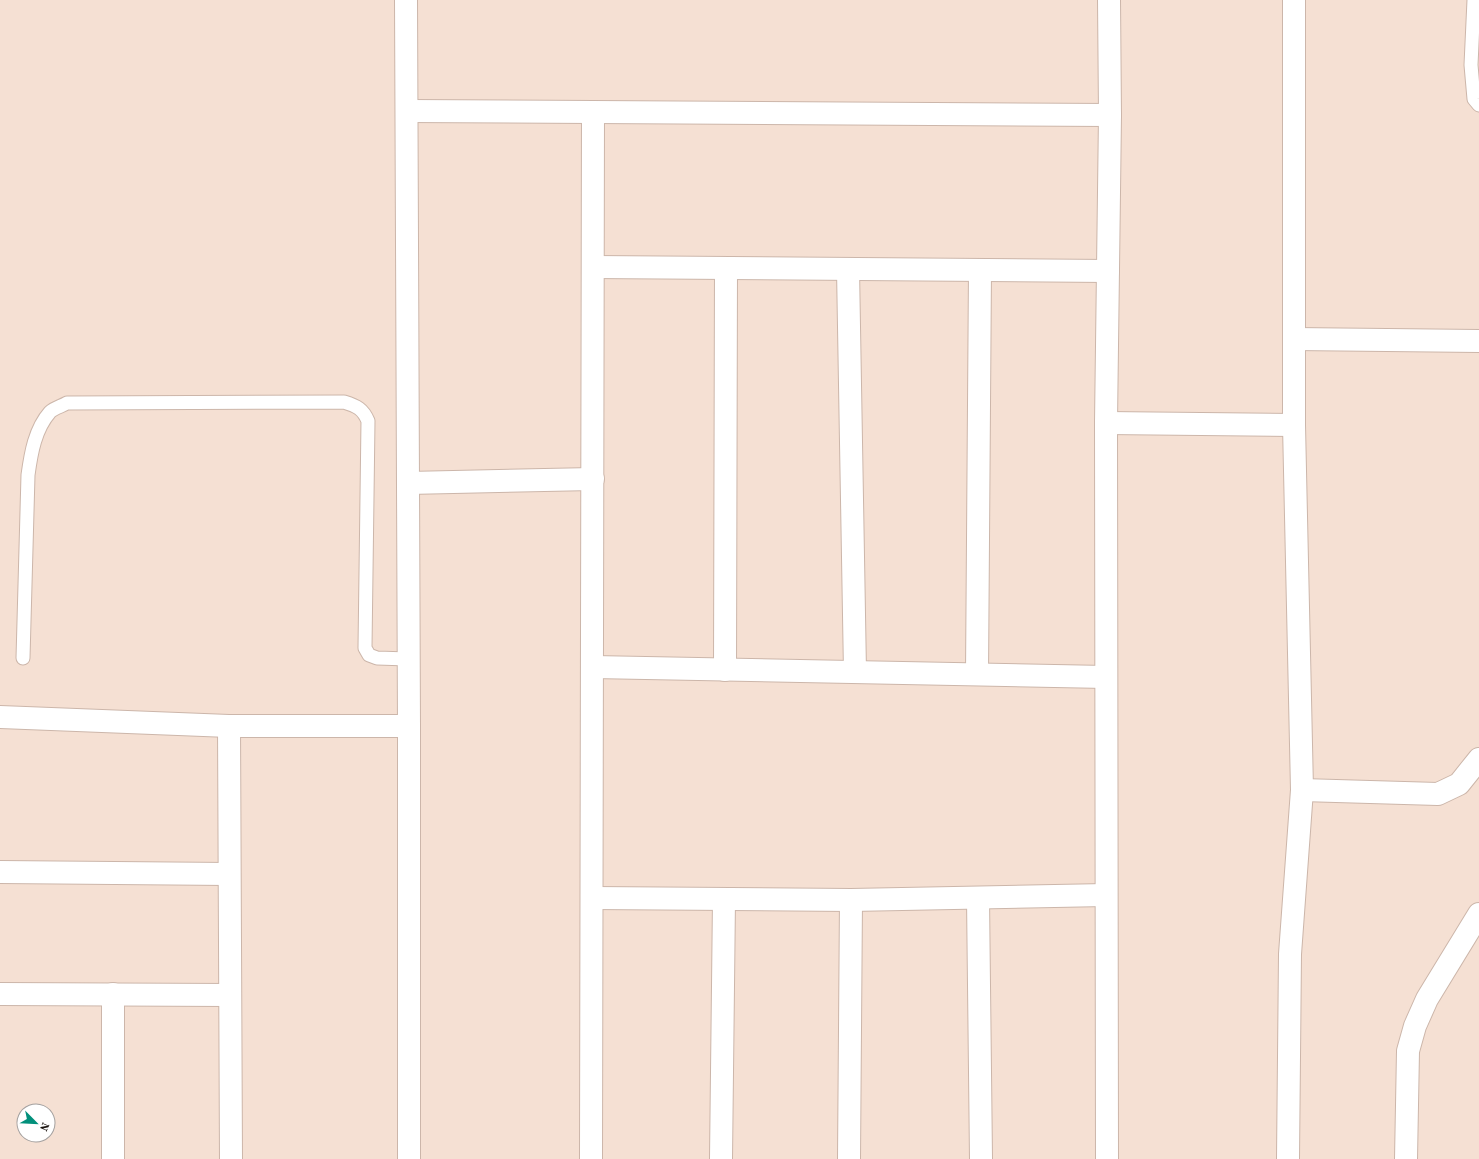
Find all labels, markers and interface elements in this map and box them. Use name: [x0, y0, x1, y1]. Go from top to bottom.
north arrow: [16, 1103, 56, 1143]
text: N: [36, 1120, 53, 1134]

